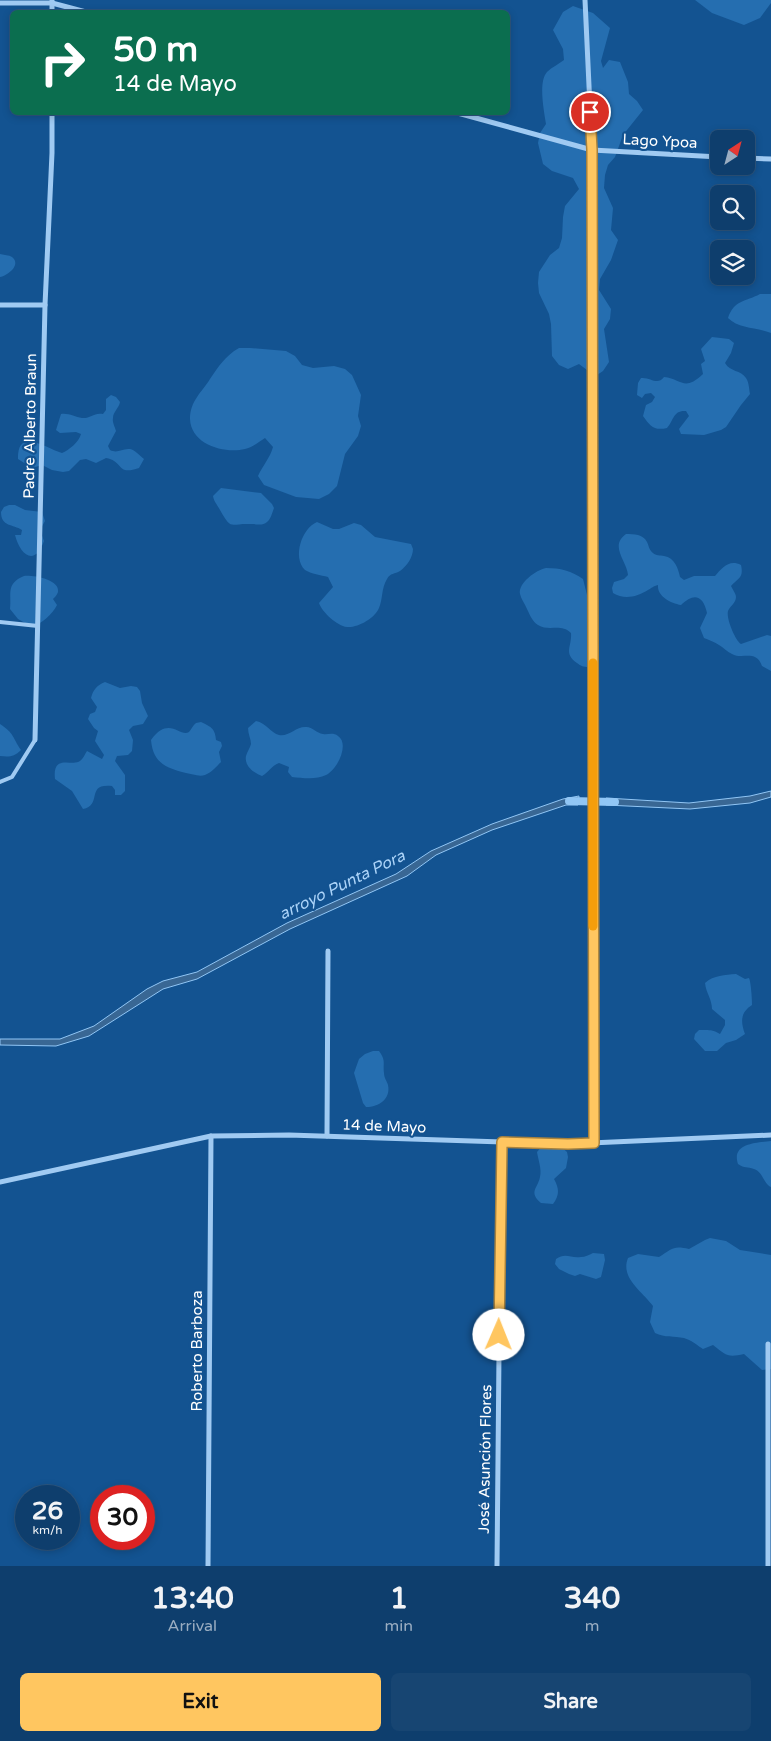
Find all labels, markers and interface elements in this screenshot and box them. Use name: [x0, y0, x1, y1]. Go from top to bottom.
text: 50 m: [113, 29, 198, 71]
icon: right: [30, 30, 95, 95]
text: 14 de Mayo: [113, 71, 237, 97]
pin: [569, 91, 611, 133]
icon: arrive: [576, 98, 604, 126]
street label: Lago Ypoa: [622, 130, 698, 152]
north arrow: [710, 130, 755, 175]
map controls: [710, 130, 755, 285]
button: search: [710, 185, 755, 230]
button: layers: [710, 240, 755, 285]
street label: Padre Alberto Braun: [20, 353, 40, 499]
water label: arroyo Punta Pora: [276, 845, 409, 924]
street label: 14 de Mayo: [341, 1116, 427, 1136]
street label: Roberto Barboza: [188, 1290, 206, 1412]
position arrow: [472, 1308, 524, 1360]
street label: José Asunción Flores: [475, 1384, 495, 1534]
speed limit sign: 30: [90, 1485, 155, 1550]
text: 26: [32, 1496, 63, 1526]
text: km/h: [32, 1523, 63, 1537]
text: 13:40: [151, 1580, 234, 1617]
text: 1: [389, 1580, 408, 1617]
text: 340: [564, 1580, 620, 1617]
text: Arrival: [168, 1616, 217, 1636]
text: min: [385, 1616, 413, 1636]
text: m: [585, 1616, 599, 1636]
button: Exit: [20, 1673, 381, 1731]
button: Share: [391, 1673, 751, 1731]

